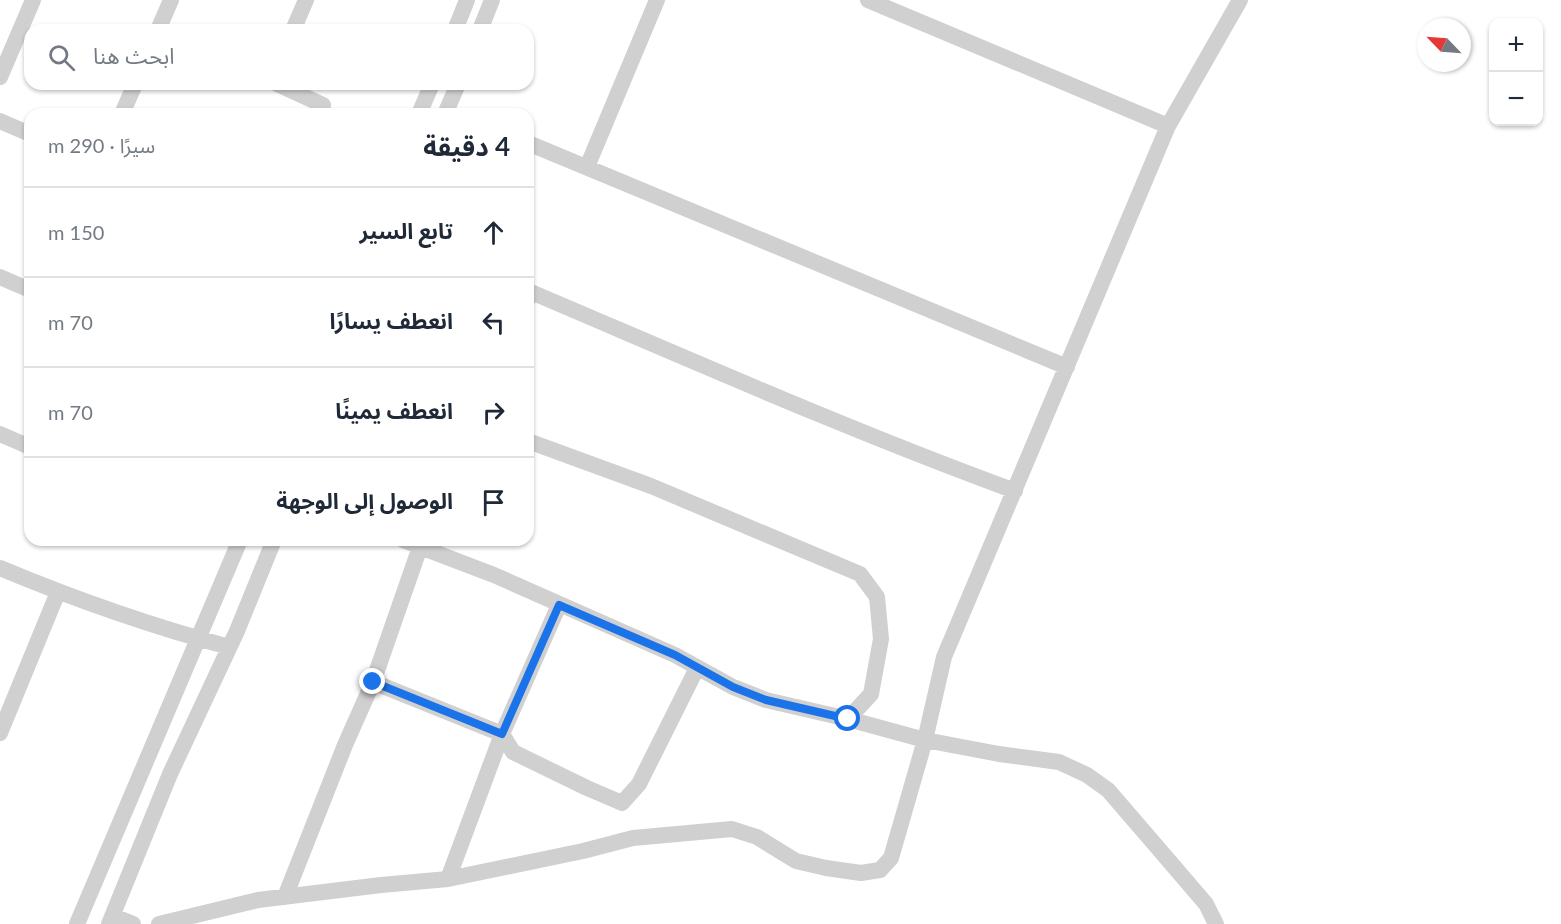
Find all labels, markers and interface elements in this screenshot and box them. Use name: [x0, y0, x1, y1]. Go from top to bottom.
north arrow: [1417, 18, 1471, 72]
map controls: [1489, 18, 1543, 126]
button: +: [1489, 18, 1543, 72]
search box: [24, 24, 534, 90]
icon: search: [45, 41, 78, 74]
text: ابحث هنا: [93, 42, 174, 69]
button: −: [1489, 72, 1543, 126]
text: 4 دقيقة: [423, 130, 510, 162]
text: سيرًا · 290 m: [48, 133, 155, 157]
icon: ahead: [477, 216, 510, 249]
text: تابع السير: [359, 217, 453, 244]
text: 150 m: [48, 220, 104, 244]
icon: left: [477, 306, 510, 339]
text: انعطف يسارًا: [329, 307, 453, 334]
text: 70 m: [48, 310, 93, 334]
icon: right: [477, 396, 510, 429]
text: انعطف يمينًا: [335, 397, 453, 424]
text: 70 m: [48, 400, 93, 424]
icon: arrive: [477, 486, 510, 519]
text: الوصول إلى الوجهة: [276, 487, 453, 514]
route end: [359, 668, 385, 694]
route start: [834, 705, 860, 731]

